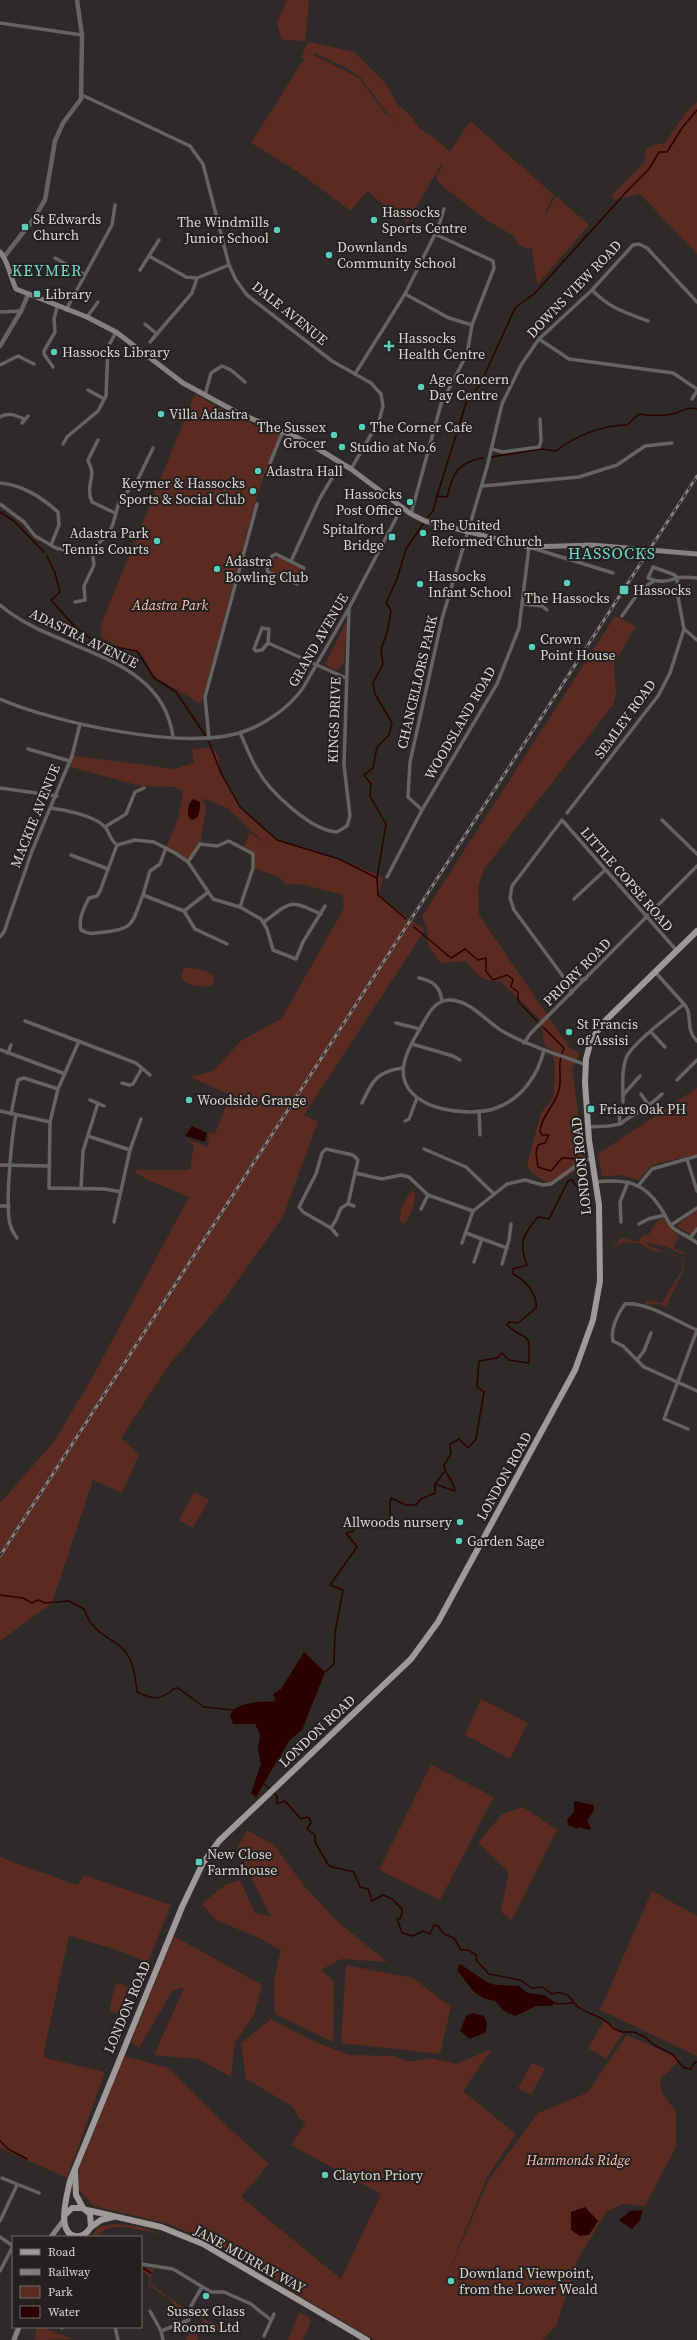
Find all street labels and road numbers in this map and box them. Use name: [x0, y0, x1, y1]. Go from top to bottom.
street label: DOWNS VIEW ROAD: [522, 235, 626, 342]
street label: DALE AVENUE: [248, 276, 332, 350]
street label: GRAND AVENUE: [283, 589, 353, 691]
street label: ADASTRA AVENUE: [26, 603, 142, 673]
street label: CHANCELLORS PARK: [392, 613, 442, 751]
street label: WOODSLAND ROAD: [419, 663, 501, 783]
street label: SEMLEY ROAD: [589, 675, 661, 763]
street label: KINGS DRIVE: [323, 677, 345, 763]
street label: MACKIE AVENUE: [5, 761, 65, 871]
street label: LITTLE COPSE ROAD: [576, 822, 678, 936]
street label: PRIORY ROAD: [538, 933, 616, 1011]
street label: LONDON ROAD: [566, 1116, 596, 1216]
street label: LONDON ROAD: [471, 1428, 537, 1524]
street label: LONDON ROAD: [274, 1690, 360, 1772]
street label: LONDON ROAD: [99, 1958, 155, 2056]
street label: JANE MURRAY WAY: [190, 2220, 310, 2298]

